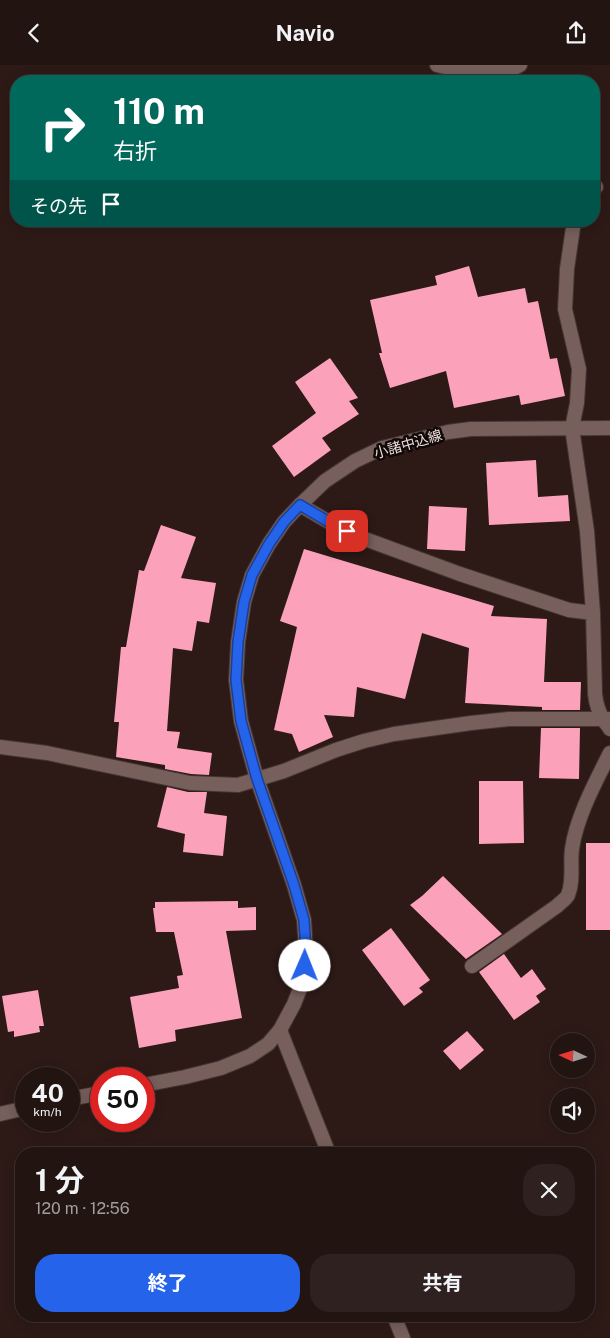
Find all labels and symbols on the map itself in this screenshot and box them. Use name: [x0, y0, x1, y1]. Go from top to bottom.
street label: 小諸中込線: [372, 427, 444, 461]
pin: [326, 510, 368, 552]
position arrow: [278, 939, 330, 991]
north arrow: [550, 1033, 595, 1077]
speed limit sign: 50: [90, 1067, 155, 1132]

